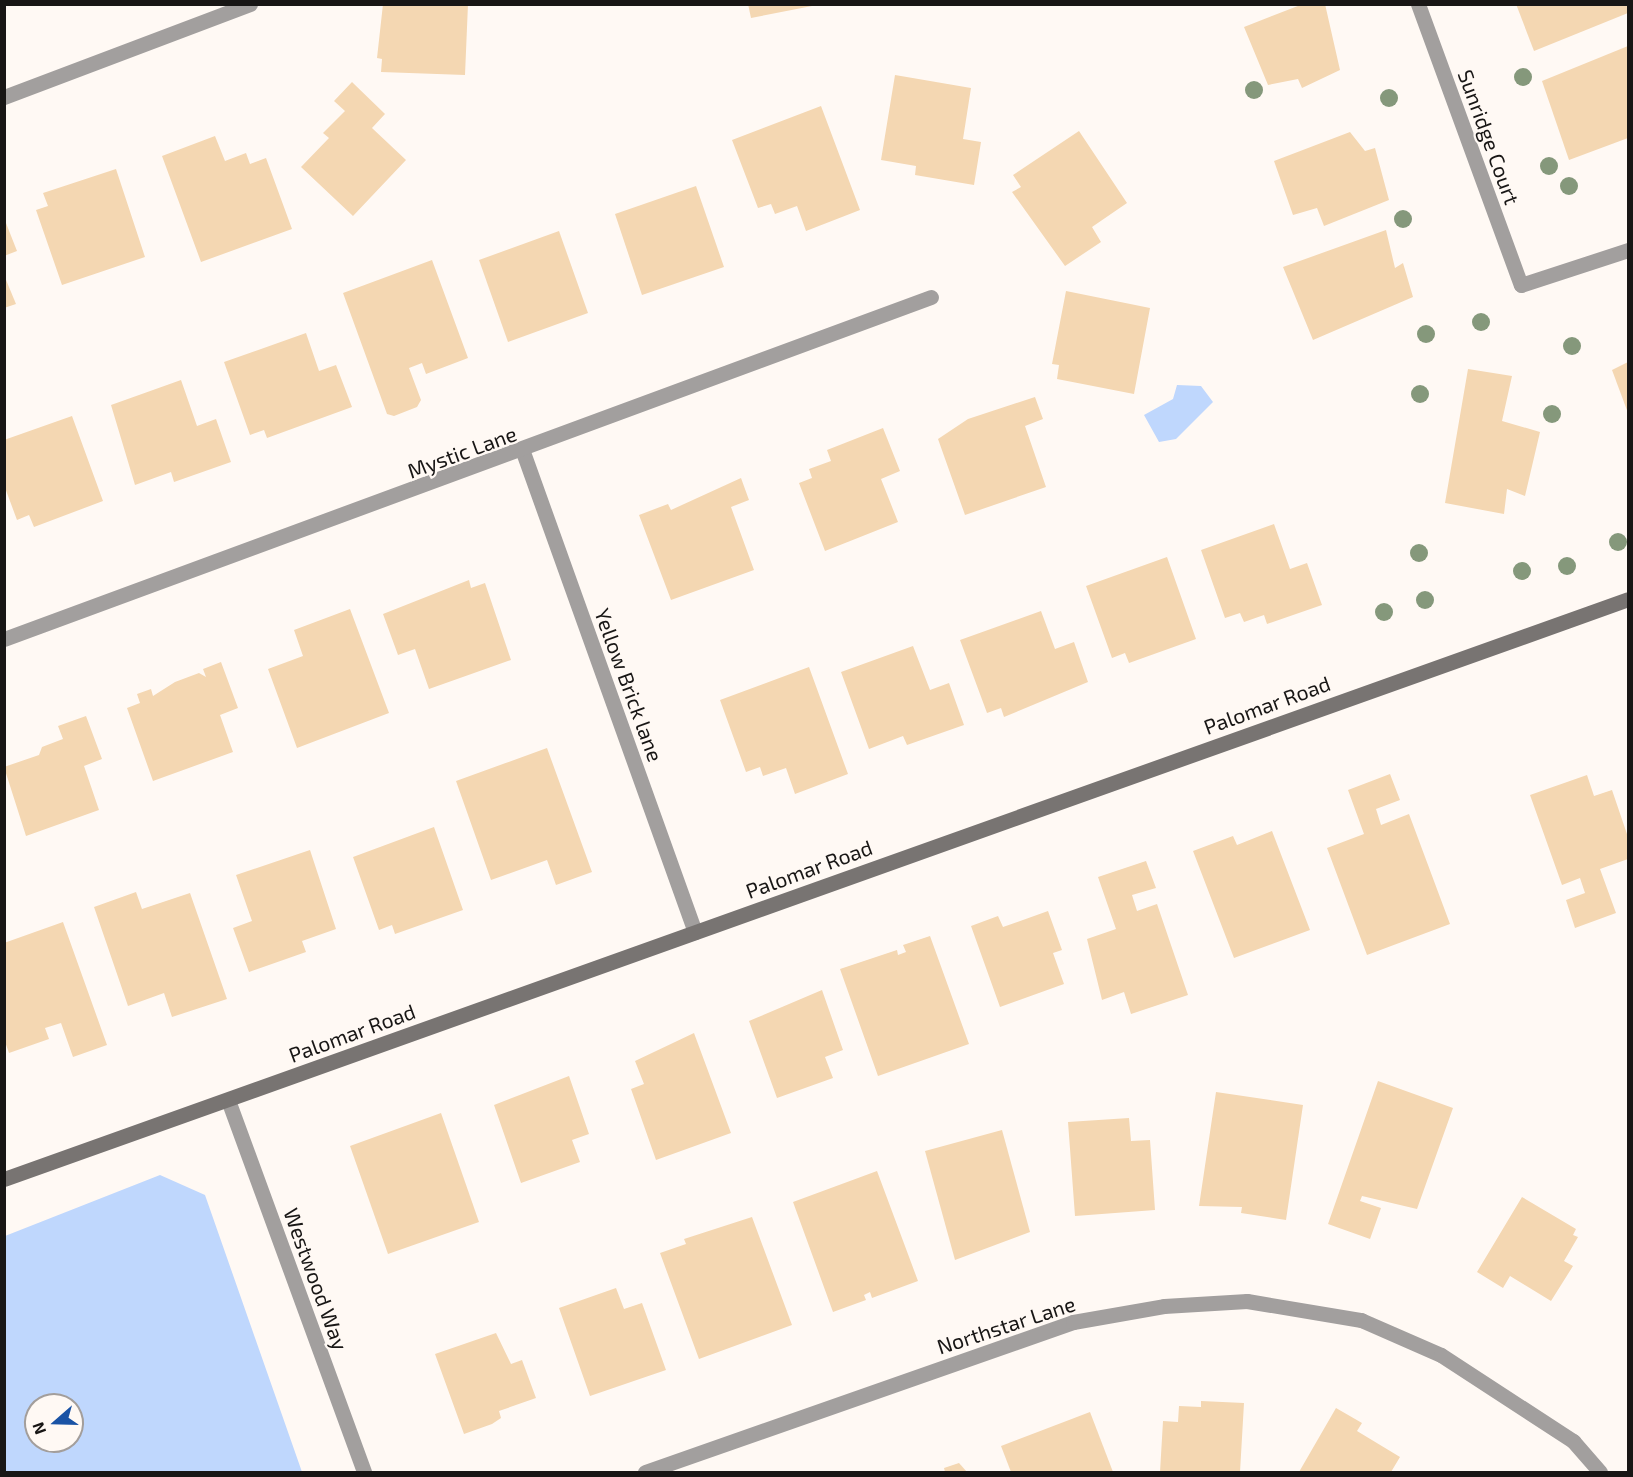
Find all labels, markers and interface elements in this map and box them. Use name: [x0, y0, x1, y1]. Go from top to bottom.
street label: Sunridge Court: [1453, 66, 1525, 208]
street label: Mystic Lane: [404, 421, 520, 483]
street label: Yellow Brick lane: [590, 605, 668, 765]
street label: Palomar Road: [1200, 670, 1334, 740]
street label: Palomar Road: [742, 834, 876, 904]
street label: Palomar Road: [285, 998, 419, 1068]
street label: Westwood Way: [279, 1204, 353, 1354]
street label: Northstar Lane: [933, 1291, 1079, 1359]
north arrow: [24, 1393, 84, 1453]
text: N: [28, 1420, 49, 1437]

